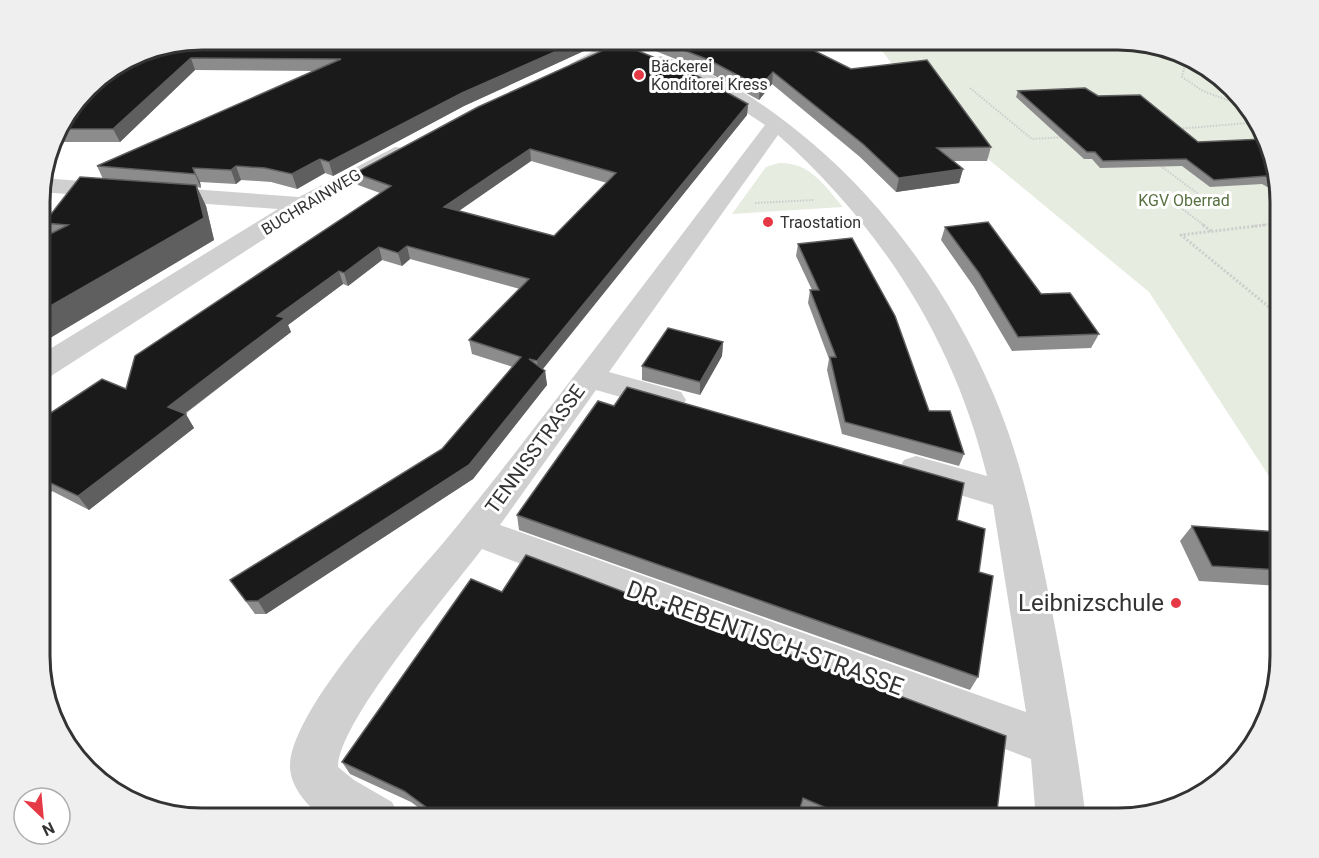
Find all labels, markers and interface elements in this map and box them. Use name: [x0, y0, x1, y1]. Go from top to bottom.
place label: Bäckerei Konditorei Kress: [651, 57, 768, 94]
marker: Bäckerei Konditorei Kress: [632, 68, 646, 82]
street label: BUCHRAINWEG: [258, 165, 364, 239]
park label: KGV Oberrad: [1138, 191, 1230, 210]
place label: Traostation: [780, 213, 861, 232]
marker: Traostation: [761, 215, 775, 229]
street label: TENNISSTRASSE: [480, 380, 590, 518]
street label: DR.-REBENTISCH-STRASSE: [623, 575, 907, 701]
place label: Leibnizschule: [1018, 589, 1164, 617]
marker: Leibnizschule: [1169, 596, 1183, 610]
north arrow: [12, 786, 72, 846]
text: N: [39, 818, 58, 840]

